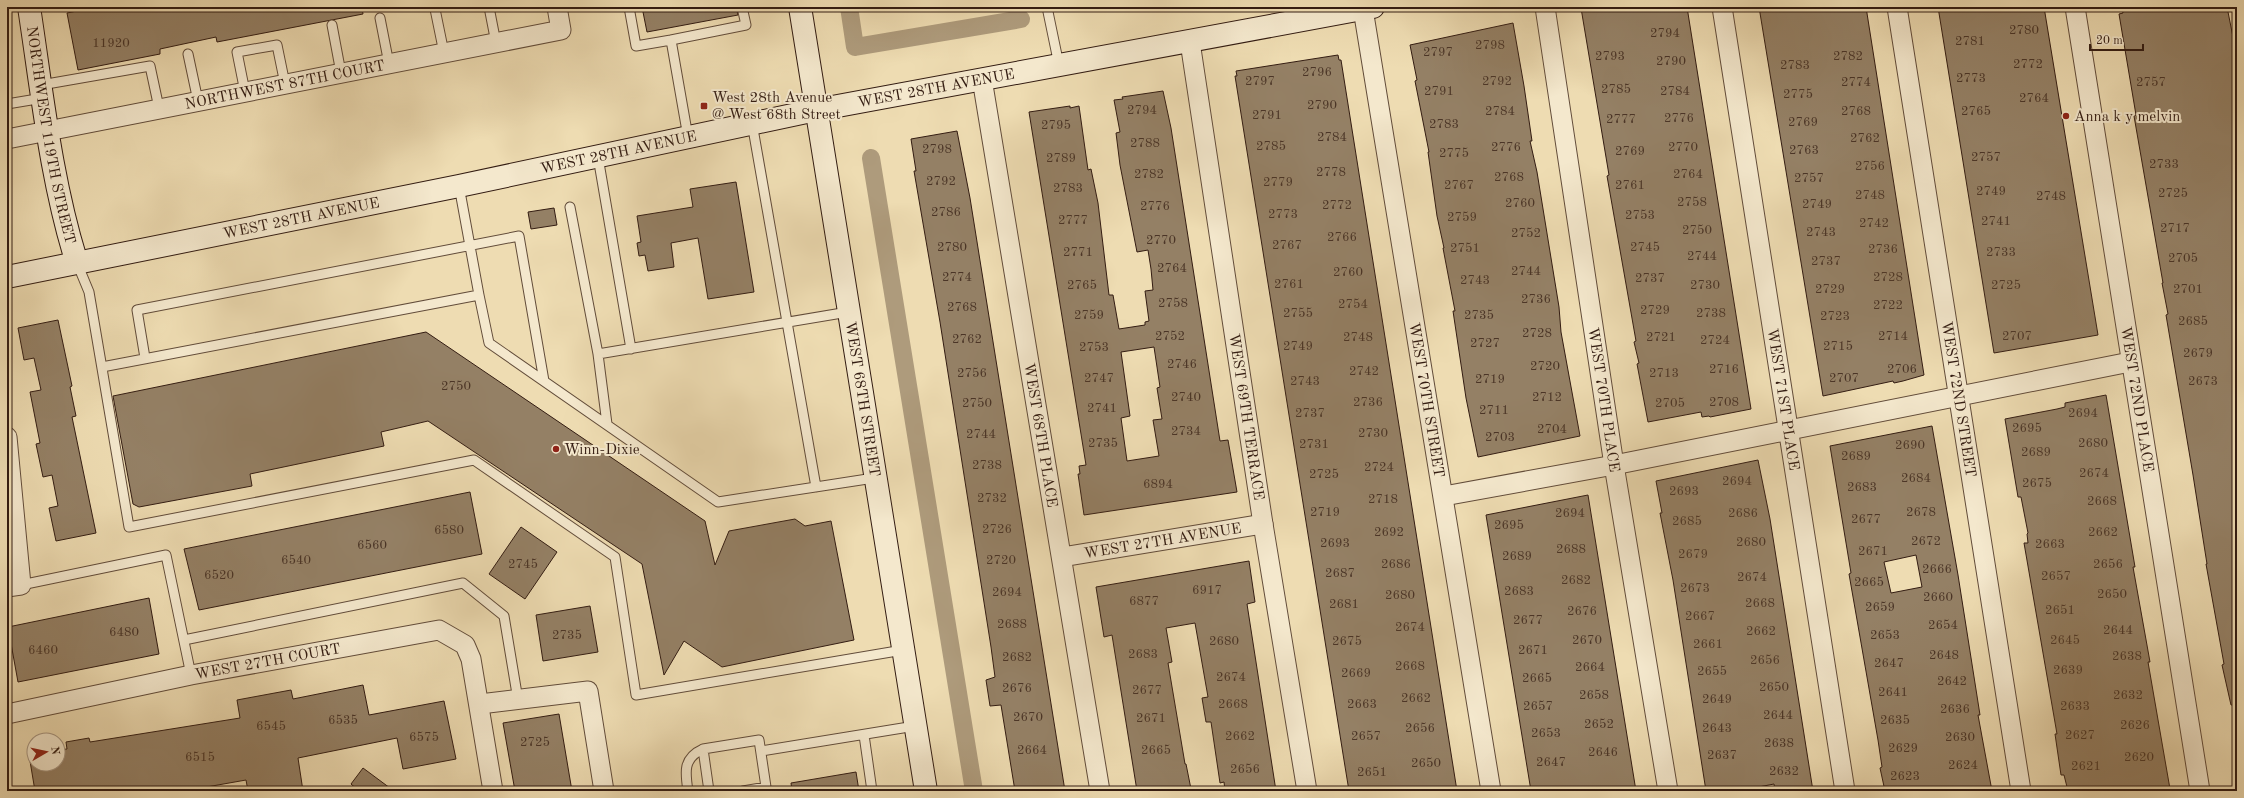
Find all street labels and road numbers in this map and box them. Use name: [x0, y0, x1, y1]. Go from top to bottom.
street label: NORTHWEST 119TH STREET: [23, 25, 77, 246]
street label: NORTHWEST 87TH COURT: [184, 59, 386, 113]
street label: WEST 28TH AVENUE: [856, 67, 1016, 111]
street label: WEST 28TH AVENUE: [539, 130, 698, 177]
street label: WEST 28TH AVENUE: [222, 196, 381, 242]
street label: WEST 72ND STREET: [1938, 320, 1977, 478]
street label: WEST 68TH STREET: [842, 321, 881, 478]
street label: WEST 70TH STREET: [1405, 321, 1446, 479]
street label: WEST 70TH PLACE: [1584, 326, 1621, 473]
street label: WEST 72ND PLACE: [2117, 326, 2155, 473]
street label: WEST 71ST PLACE: [1764, 327, 1801, 472]
street label: WEST 69TH TERRACE: [1225, 333, 1265, 501]
street label: WEST 68TH PLACE: [1020, 362, 1059, 509]
street label: WEST 27TH AVENUE: [1083, 522, 1243, 562]
street label: WEST 27TH COURT: [194, 642, 342, 683]

